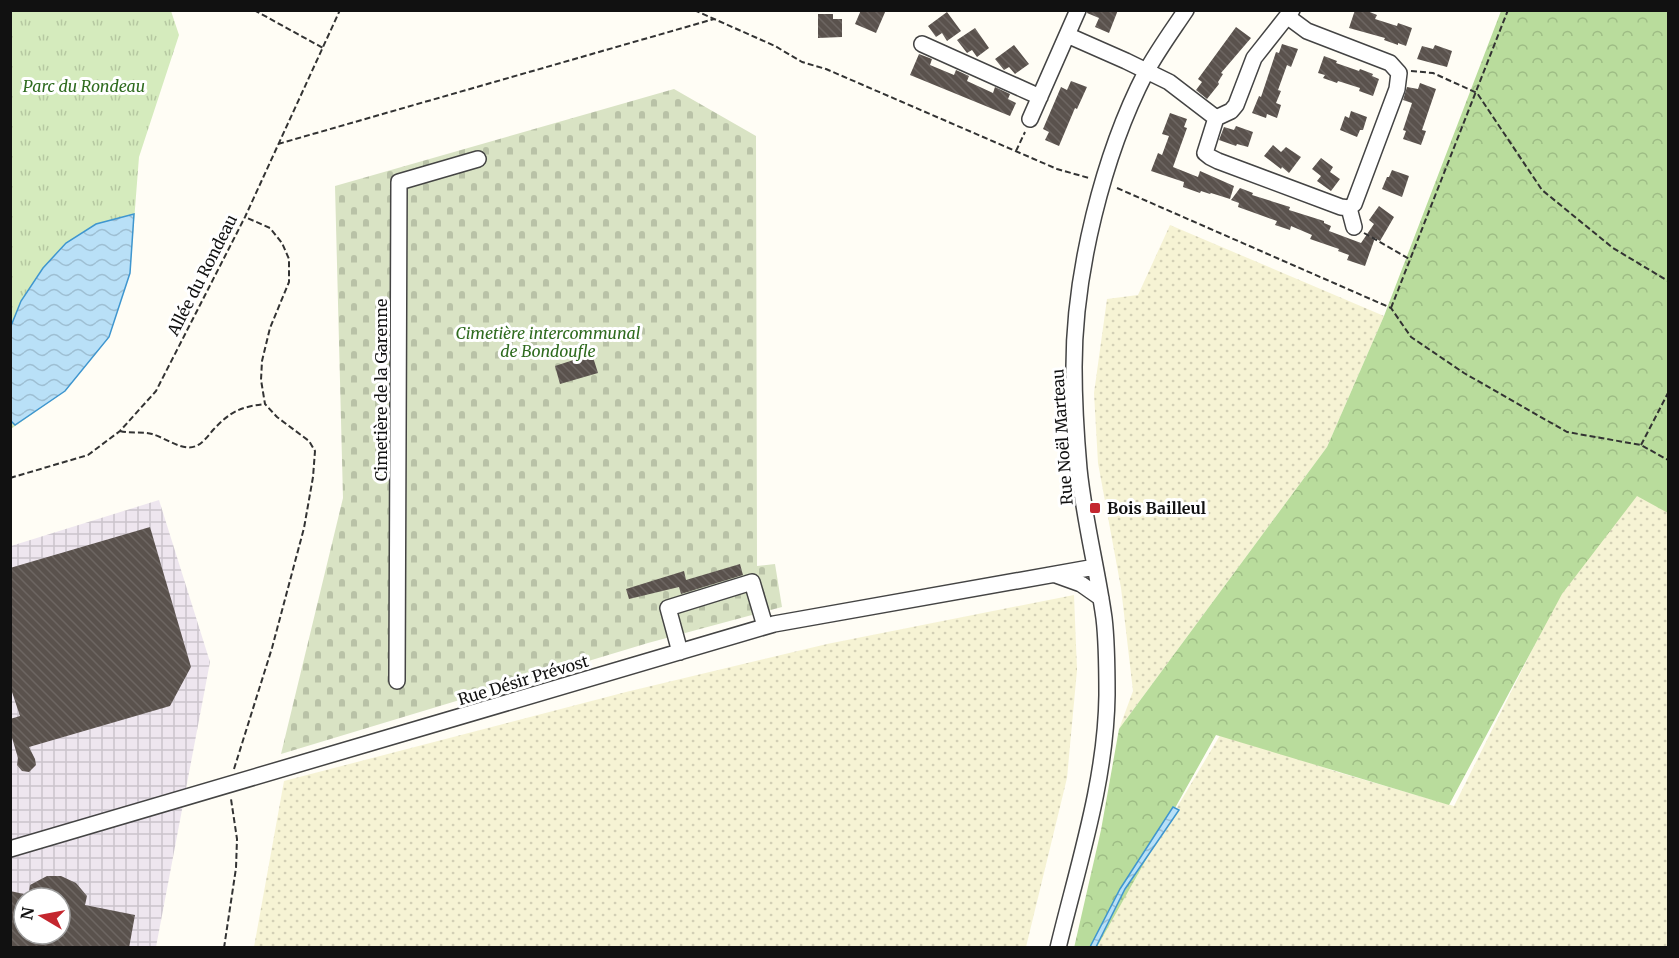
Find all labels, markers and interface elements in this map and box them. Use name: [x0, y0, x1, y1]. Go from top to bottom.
park label: Parc du Rondeau: [23, 76, 145, 96]
street label: Allée du Rondeau: [162, 211, 241, 340]
street label: Cimetière de la Garenne: [371, 299, 391, 481]
park label: Cimetière intercommunal de Bondoufle: [456, 323, 641, 361]
street label: Rue Noël Marteau: [1047, 368, 1077, 506]
place label: Bois Bailleul: [1107, 498, 1206, 518]
marker: Bois Bailleul: [1088, 501, 1102, 515]
street label: Rue Désir Prévost: [455, 650, 591, 709]
north arrow: [12, 886, 72, 946]
text: N: [16, 905, 38, 921]

